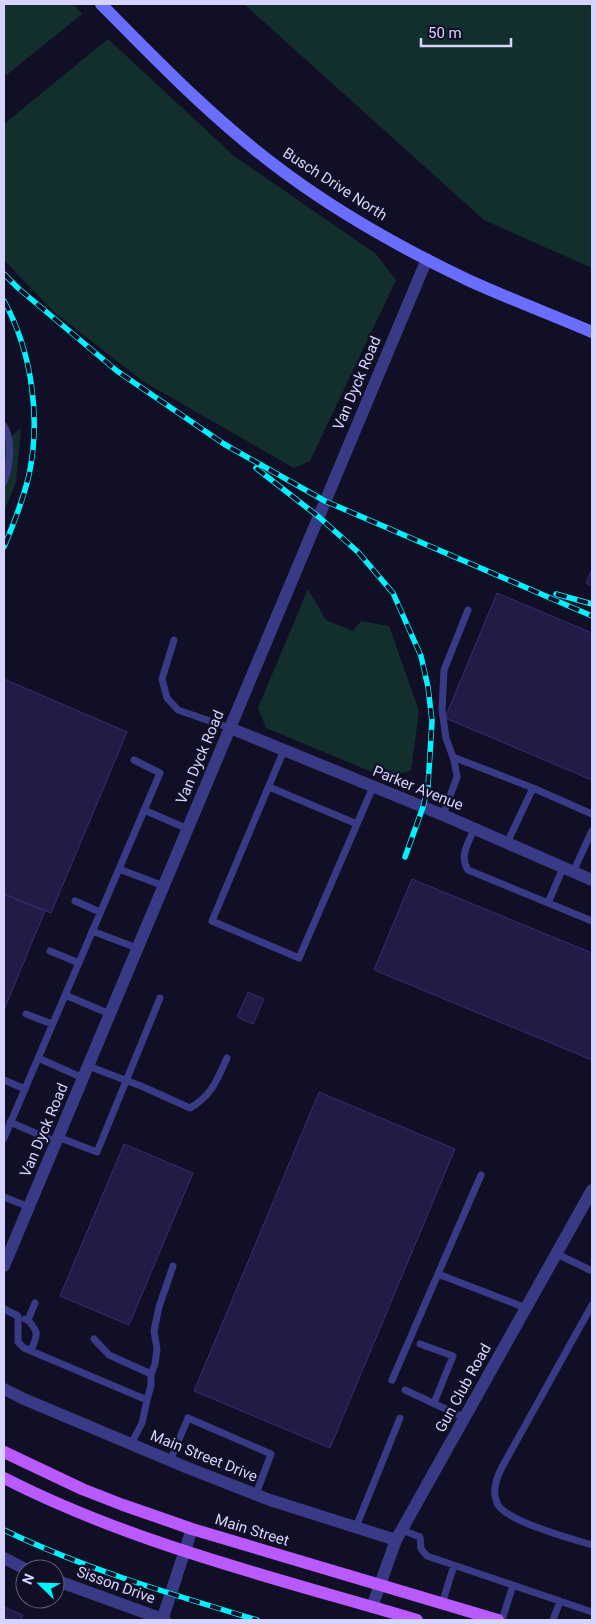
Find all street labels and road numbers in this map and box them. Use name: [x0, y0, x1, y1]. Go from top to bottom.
street label: Busch Drive North: [280, 144, 390, 224]
street label: Van Dyck Road: [329, 334, 385, 432]
street label: Van Dyck Road: [172, 708, 228, 806]
street label: Parker Avenue: [370, 762, 466, 814]
street label: Van Dyck Road: [16, 1081, 72, 1179]
street label: Gun Club Road: [431, 1340, 495, 1436]
street label: Main Street Drive: [148, 1426, 260, 1486]
street label: Main Street: [213, 1510, 291, 1550]
street label: Sisson Drive: [74, 1562, 158, 1608]

